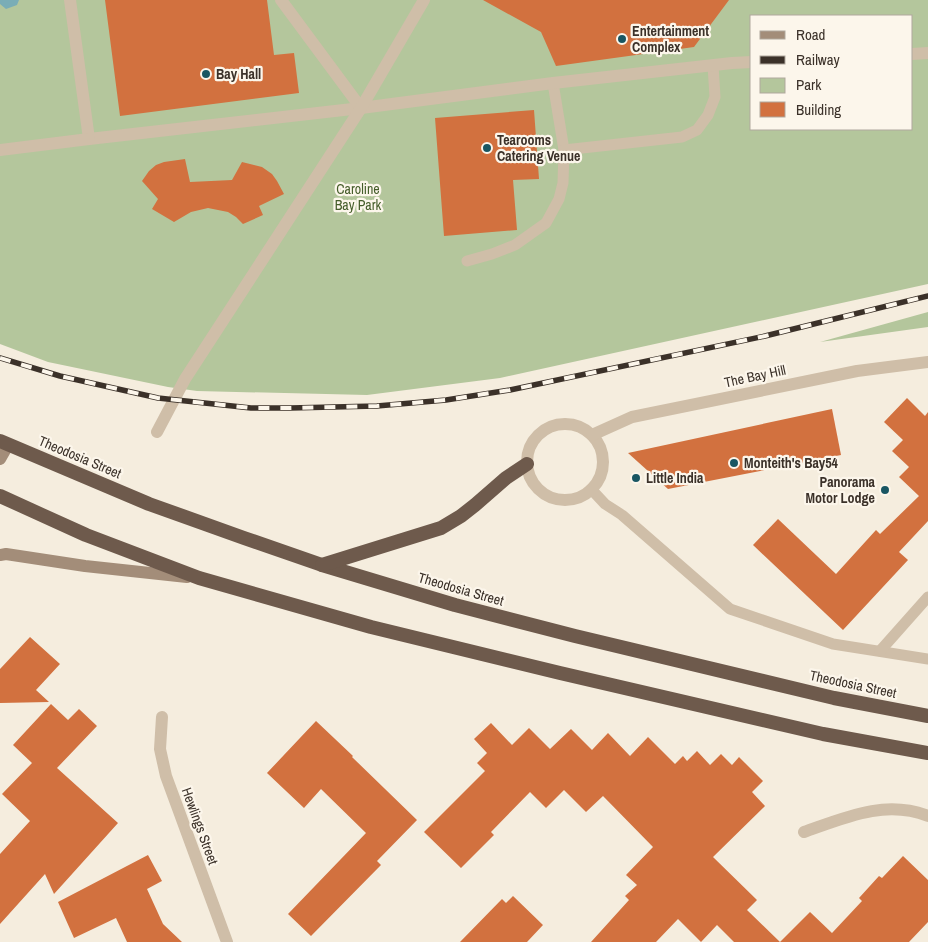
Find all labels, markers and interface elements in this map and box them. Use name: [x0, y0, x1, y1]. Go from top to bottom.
legend: [750, 15, 913, 130]
place label: Entertainment Complex: [632, 22, 709, 56]
text: Road: [796, 24, 825, 45]
marker: Entertainment Complex: [616, 33, 628, 45]
text: Railway: [796, 49, 841, 70]
place label: Bay Hall: [216, 65, 261, 83]
marker: Bay Hall: [200, 68, 212, 80]
text: Park: [796, 74, 822, 95]
text: Building: [796, 99, 841, 120]
place label: Tearooms Catering Venue: [497, 131, 580, 165]
marker: Tearooms Catering Venue: [481, 142, 493, 154]
park label: Caroline Bay Park: [335, 180, 382, 214]
street label: The Bay Hill: [723, 361, 787, 391]
street label: Theodosia Street: [36, 432, 124, 482]
place label: Monteith's Bay54: [744, 454, 839, 472]
marker: Monteith's Bay54: [728, 457, 740, 469]
place label: Little India: [646, 469, 704, 487]
marker: Little India: [630, 472, 642, 484]
place label: Panorama Motor Lodge: [805, 473, 876, 507]
marker: Panorama Motor Lodge: [879, 484, 891, 496]
street label: Theodosia Street: [416, 568, 506, 610]
street label: Theodosia Street: [808, 666, 898, 702]
street label: Hewlings Street: [178, 785, 222, 867]

